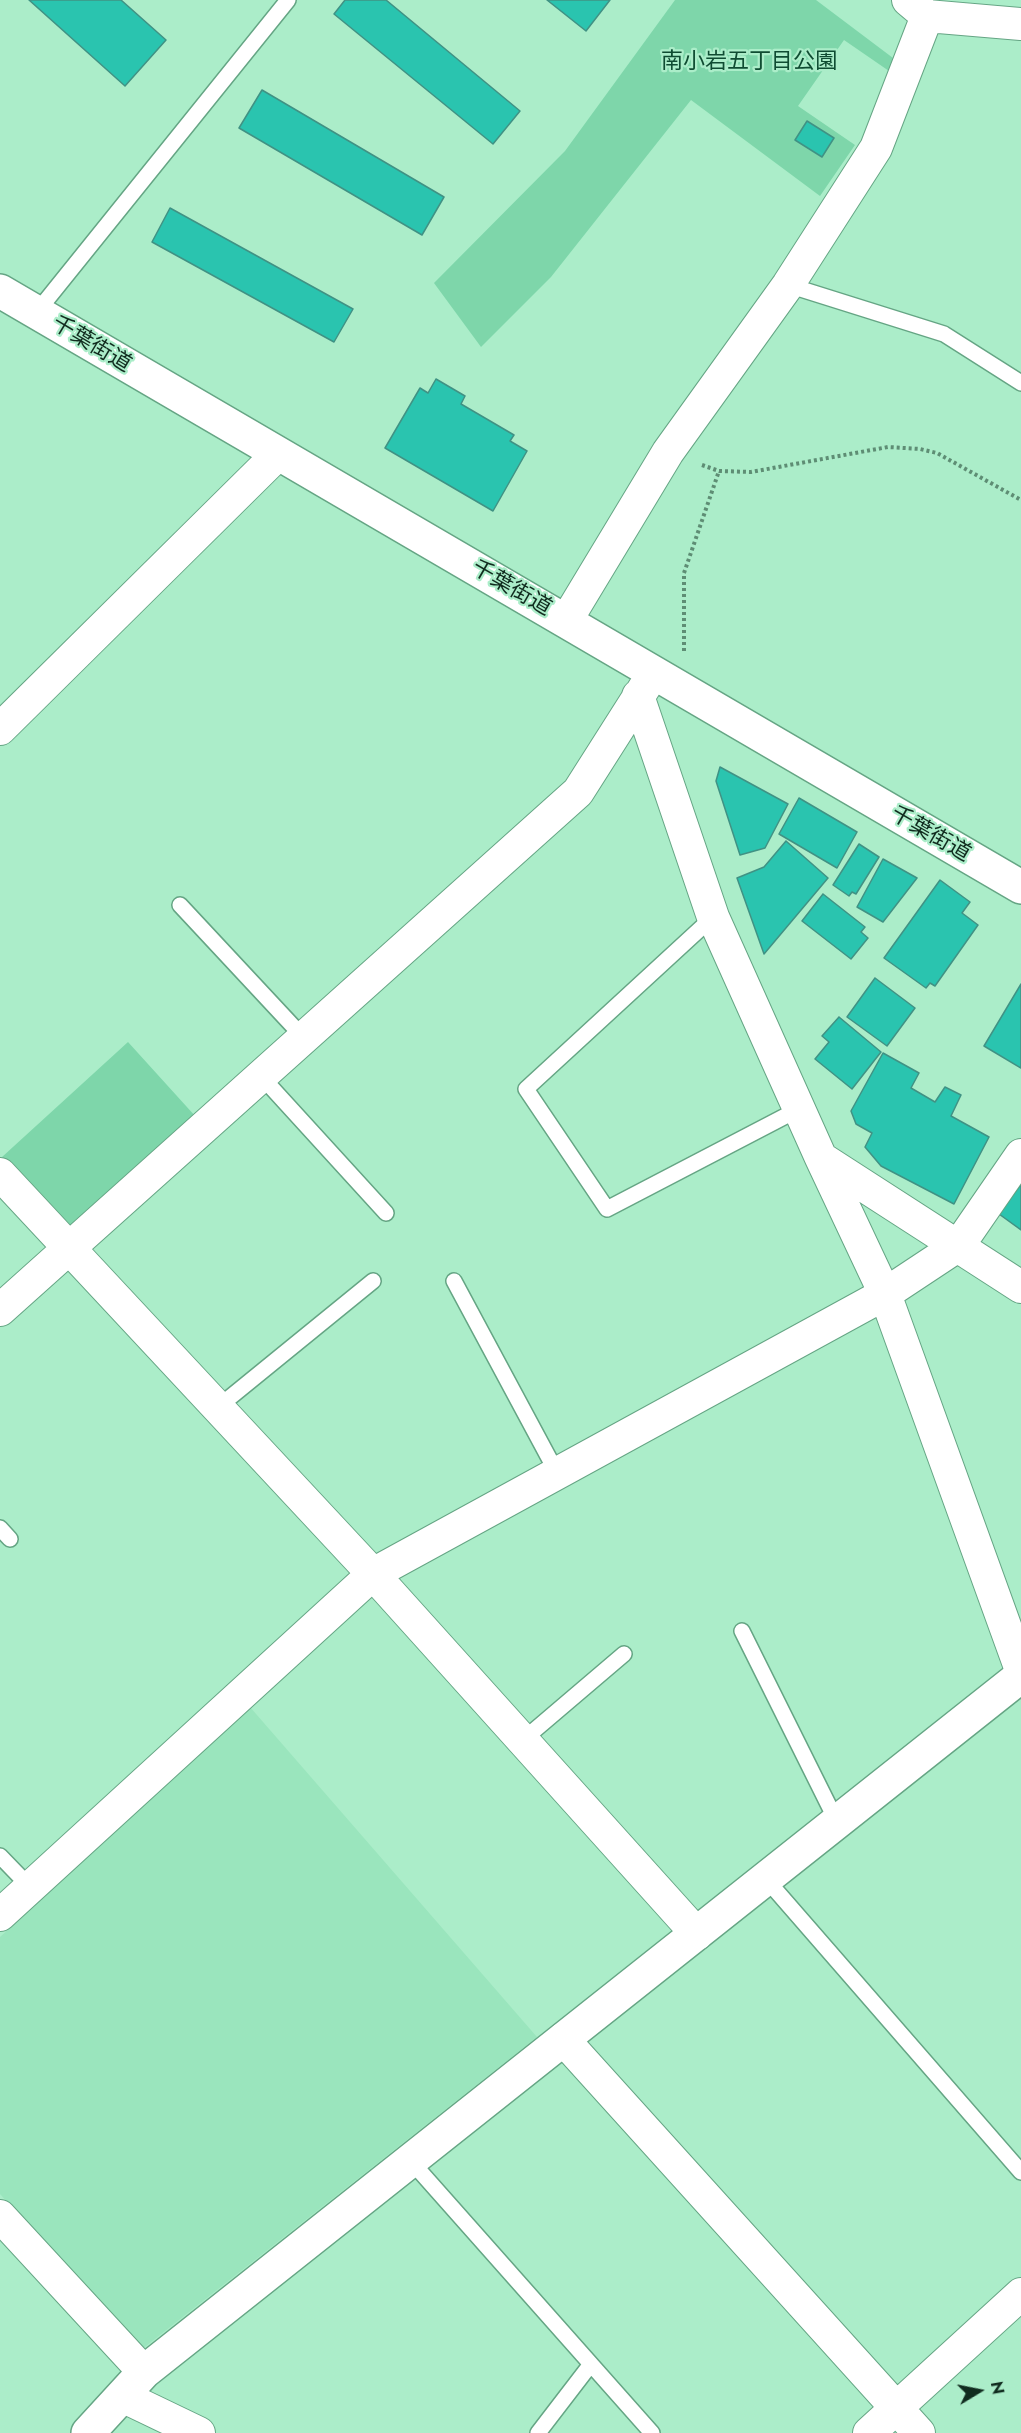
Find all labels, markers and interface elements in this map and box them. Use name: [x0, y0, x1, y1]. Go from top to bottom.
park label: 南小岩五丁目公園: [661, 50, 837, 76]
street label: 千葉街道: [46, 311, 136, 379]
street label: 千葉街道: [466, 556, 556, 622]
street label: 千葉街道: [885, 802, 975, 868]
north arrow: [949, 2361, 1009, 2421]
text: N: [985, 2380, 1010, 2396]

